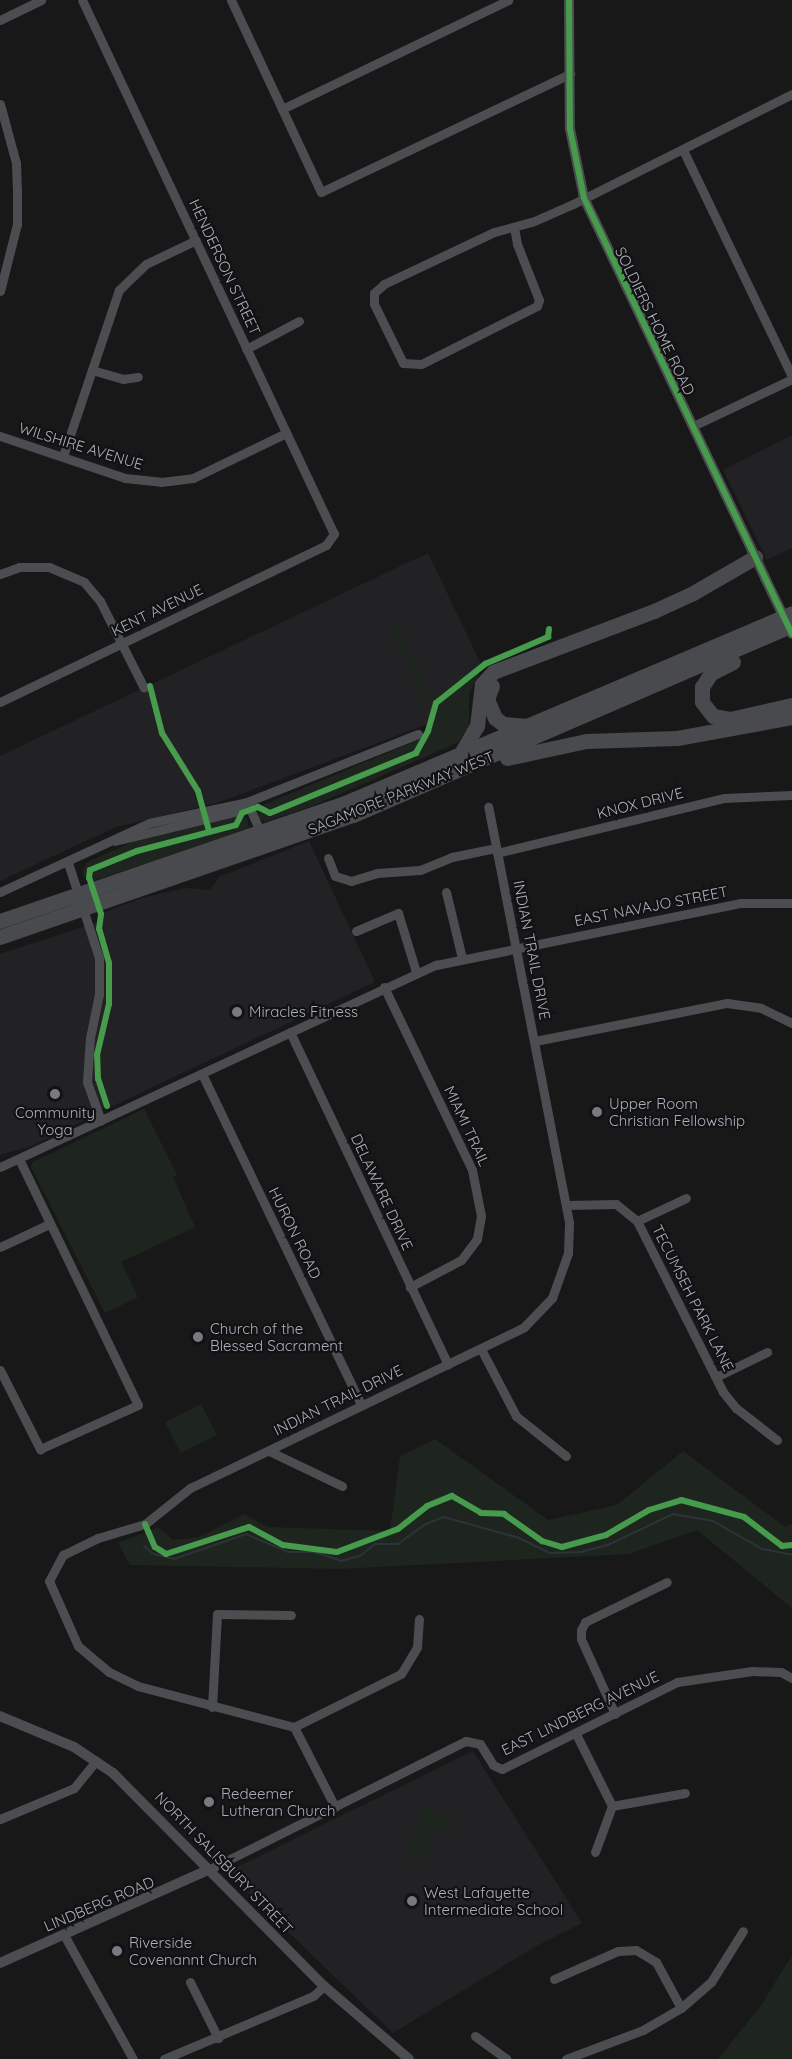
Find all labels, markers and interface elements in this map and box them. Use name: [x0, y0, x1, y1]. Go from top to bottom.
street label: HENDERSON STREET: [186, 196, 264, 338]
street label: SOLDIERS HOME ROAD: [611, 244, 699, 398]
street label: WILSHIRE AVENUE: [17, 419, 145, 473]
street label: KENT AVENUE: [108, 580, 206, 640]
street label: SAGAMORE PARKWAY WEST: [305, 747, 497, 839]
street label: KNOX DRIVE: [595, 784, 685, 822]
street label: INDIAN TRAIL DRIVE: [510, 879, 554, 1021]
street label: EAST NAVAJO STREET: [573, 882, 729, 930]
place label: Miracles Fitness: [249, 1003, 358, 1021]
marker: Miracles Fitness: [230, 1005, 244, 1019]
street label: MIAMI TRAIL: [441, 1083, 493, 1169]
marker: Community Yoga: [48, 1087, 62, 1101]
place label: Upper Room Christian Fellowship: [609, 1094, 745, 1129]
place label: Community Yoga: [15, 1103, 95, 1138]
marker: Upper Room Christian Fellowship: [590, 1105, 604, 1119]
street label: DELAWARE DRIVE: [347, 1131, 417, 1253]
street label: HURON ROAD: [265, 1184, 325, 1282]
street label: TECUMSEH PARK LANE: [648, 1222, 738, 1374]
place label: Church of the Blessed Sacrament: [210, 1319, 343, 1354]
marker: Church of the Blessed Sacrament: [191, 1330, 205, 1344]
street label: INDIAN TRAIL DRIVE: [270, 1361, 406, 1439]
street label: EAST LINDBERG AVENUE: [498, 1667, 662, 1759]
place label: Redeemer Lutheran Church: [221, 1784, 336, 1819]
street label: NORTH SALISBURY STREET: [151, 1788, 297, 1938]
marker: Redeemer Lutheran Church: [202, 1795, 216, 1809]
street label: LINDBERG ROAD: [41, 1873, 157, 1935]
place label: West Lafayette Intermediate School: [424, 1883, 563, 1918]
marker: West Lafayette Intermediate School: [405, 1894, 419, 1908]
place label: Riverside Covenannt Church: [129, 1933, 257, 1968]
marker: Riverside Covenannt Church: [110, 1944, 124, 1958]

